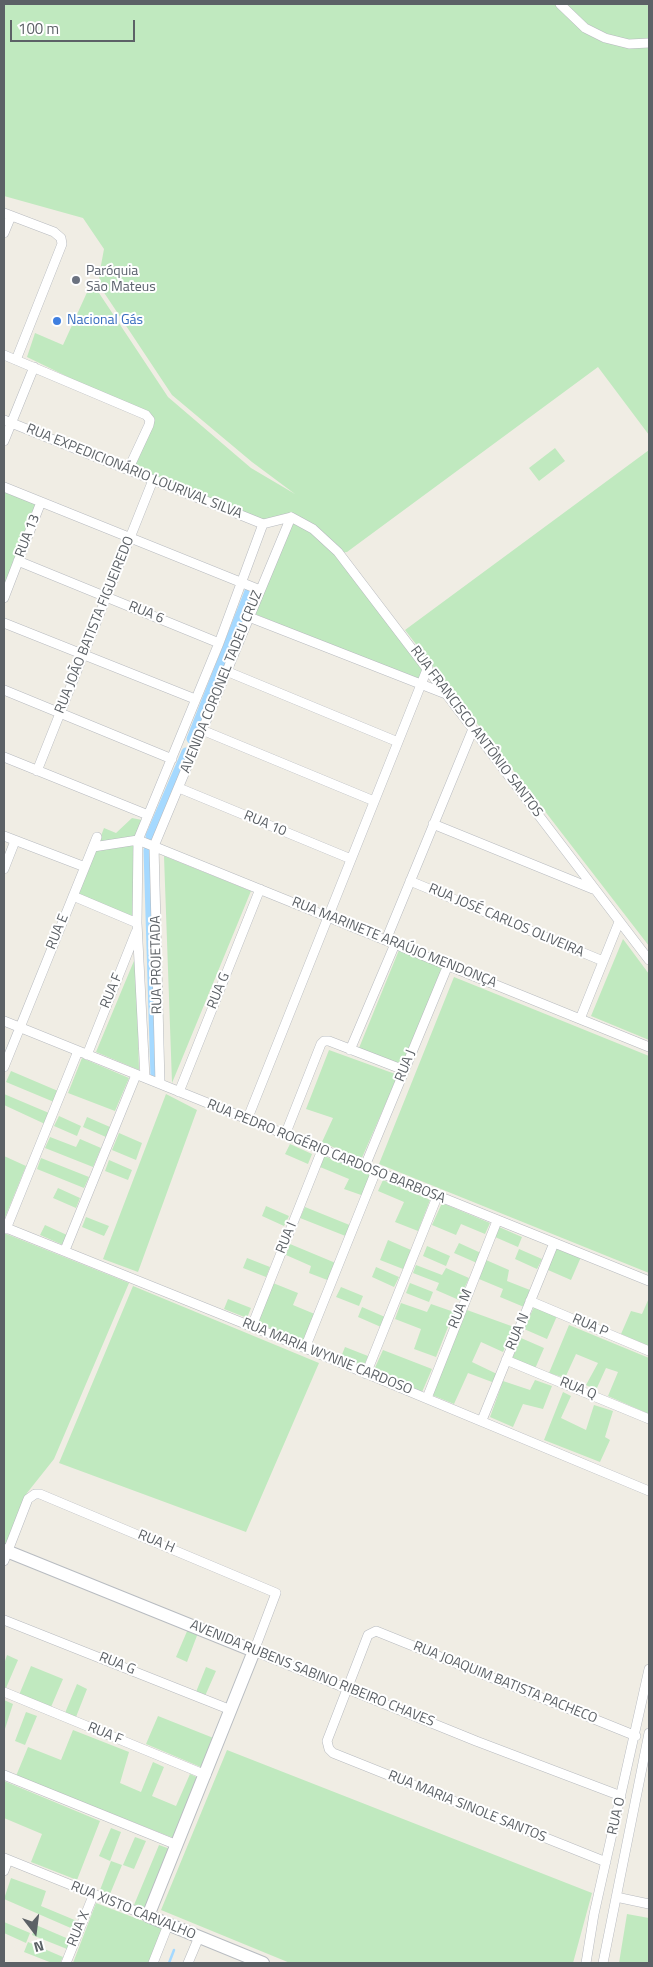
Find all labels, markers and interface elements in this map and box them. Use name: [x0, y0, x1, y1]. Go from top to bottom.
scale bar: [12, 10, 138, 42]
text: 100 m: [18, 17, 59, 40]
place label: Paróquia São Mateus: [86, 264, 156, 296]
marker: Paróquia São Mateus: [70, 274, 82, 286]
place label: Nacional Gás: [67, 313, 143, 329]
marker: Nacional Gás: [51, 315, 63, 327]
street label: RUA EXPEDICIONÁRIO LOURIVAL SILVA: [24, 421, 244, 523]
street label: RUA 13: [12, 512, 44, 560]
street label: RUA JOÃO BATISTA FIGUEIREDO: [52, 534, 138, 716]
street label: AVENIDA CORONEL TADEU CRUZ: [178, 588, 266, 776]
street label: RUA 6: [126, 598, 166, 628]
street label: RUA FRANCISCO ANTÔNIO SANTOS: [406, 643, 546, 821]
street label: RUA 10: [241, 808, 289, 840]
street label: RUA JOSÉ CARLOS OLIVEIRA: [426, 881, 586, 961]
street label: RUA MARINETE ARAÚJO MENDONÇA: [289, 894, 499, 992]
street label: RUA E: [43, 912, 73, 952]
street label: RUA PROJETADA: [148, 915, 166, 1015]
street label: RUA G: [204, 970, 234, 1012]
street label: RUA F: [97, 971, 127, 1011]
street label: RUA J: [392, 1048, 420, 1084]
street label: RUA PEDRO ROGÉRIO CARDOSO BARBOSA: [204, 1096, 448, 1208]
street label: RUA I: [273, 1220, 301, 1256]
street label: RUA M: [446, 1287, 476, 1331]
street label: RUA N: [503, 1311, 533, 1353]
street label: RUA P: [570, 1311, 610, 1341]
street label: RUA MARIA WYNNE CARDOSO: [240, 1315, 414, 1399]
street label: RUA Q: [557, 1374, 599, 1404]
street label: RUA H: [135, 1527, 177, 1557]
street label: AVENIDA RUBENS SABINO RIBEIRO CHAVES: [187, 1617, 437, 1731]
street label: RUA JOAQUIM BATISTA PACHECO: [411, 1638, 599, 1728]
street label: RUA G: [96, 1649, 138, 1679]
street label: RUA F: [85, 1719, 125, 1749]
street label: RUA MARIA SINOLE SANTOS: [386, 1768, 548, 1846]
street label: RUA O: [605, 1795, 629, 1837]
street label: RUA XISTO CARVALHO: [68, 1878, 198, 1944]
north arrow: [10, 1907, 60, 1957]
street label: RUA X: [64, 1909, 94, 1949]
text: N: [32, 1936, 46, 1958]

